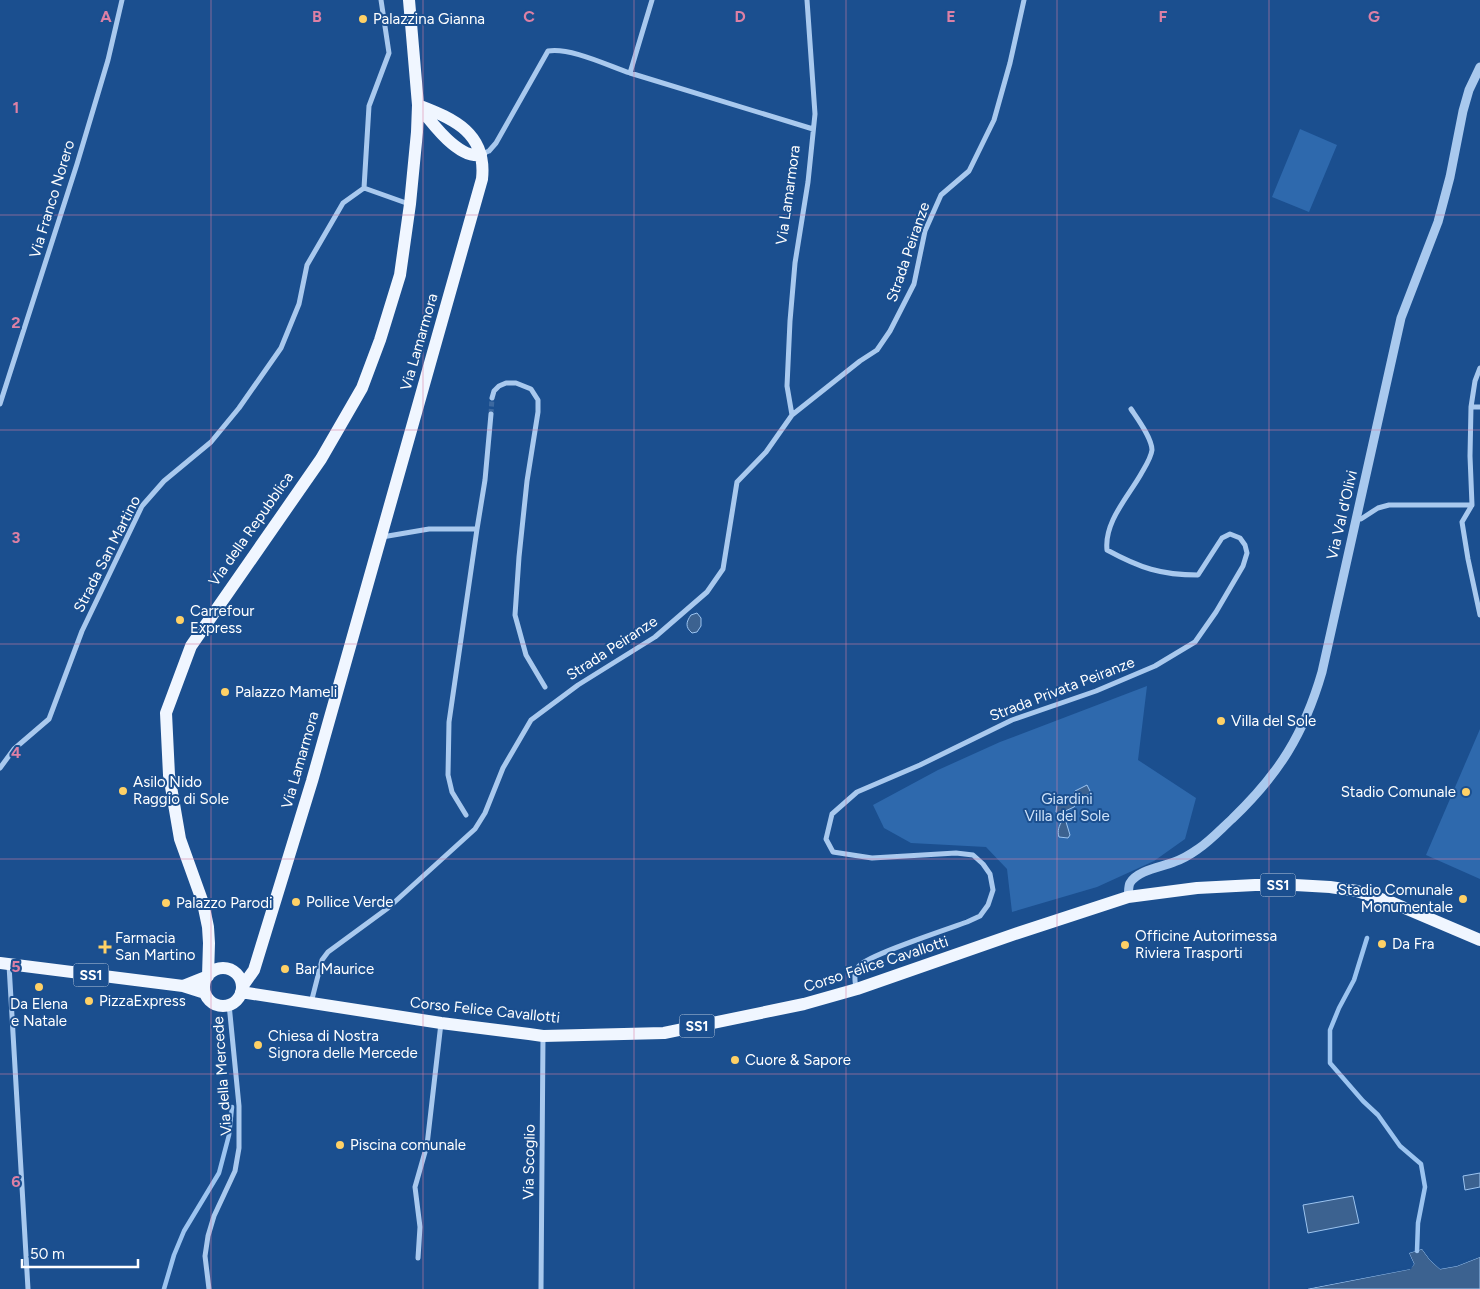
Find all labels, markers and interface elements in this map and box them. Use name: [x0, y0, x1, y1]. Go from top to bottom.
text: A: [100, 7, 112, 26]
text: B: [312, 7, 322, 26]
text: C: [523, 7, 535, 26]
text: D: [734, 7, 746, 26]
text: E: [946, 7, 956, 26]
text: F: [1159, 7, 1168, 26]
text: G: [1368, 7, 1380, 26]
place label: Palazzina Gianna: [373, 10, 485, 28]
marker: Palazzina Gianna: [357, 13, 369, 25]
text: 1: [13, 98, 19, 117]
street label: Via Franco Norero: [26, 138, 79, 260]
street label: Via Lamarmora: [772, 144, 804, 246]
street label: Strada Peiranze: [882, 200, 934, 304]
street label: Via Lamarmora: [397, 291, 441, 393]
text: 2: [11, 313, 21, 332]
street label: Via della Repubblica: [205, 469, 297, 589]
street label: Via Val d'Olivi: [1323, 469, 1361, 561]
street label: Strada San Martino: [70, 492, 144, 615]
text: 3: [12, 528, 21, 547]
place label: Carrefour Express: [190, 602, 254, 637]
street label: Strada Peiranze: [563, 612, 661, 684]
marker: Carrefour Express: [174, 614, 186, 626]
street label: Strada Privata Peiranze: [987, 653, 1137, 725]
place label: Palazzo Mameli: [235, 683, 337, 701]
marker: Palazzo Mameli: [219, 686, 231, 698]
street label: Via Lamarmora: [278, 709, 322, 811]
place label: Villa del Sole: [1231, 712, 1316, 730]
marker: Villa del Sole: [1215, 715, 1227, 727]
text: 4: [11, 743, 21, 762]
place label: Asilo Nido Raggio di Sole: [133, 773, 229, 808]
place label: Stadio Comunale: [1341, 783, 1456, 801]
marker: Asilo Nido Raggio di Sole: [117, 785, 129, 797]
marker: Stadio Comunale: [1460, 786, 1472, 798]
park label: Giardini Villa del Sole: [1024, 790, 1110, 825]
road number: SS1: [1260, 874, 1296, 896]
place label: Stadio Comunale Monumentale: [1338, 881, 1453, 916]
place label: Pollice Verde: [306, 893, 393, 911]
marker: Stadio Comunale Monumentale: [1457, 893, 1469, 905]
place label: Palazzo Parodi: [176, 894, 273, 912]
marker: Pollice Verde: [290, 896, 302, 908]
marker: Palazzo Parodi: [160, 897, 172, 909]
place label: Officine Autorimessa Riviera Trasporti: [1135, 927, 1277, 962]
place label: Farmacia San Martino: [115, 929, 196, 964]
street label: Corso Felice Cavallotti: [802, 932, 950, 996]
place label: Da Fra: [1392, 935, 1434, 953]
marker: Da Fra: [1376, 938, 1388, 950]
marker: Officine Autorimessa Riviera Trasporti: [1119, 939, 1131, 951]
marker: Farmacia San Martino: [99, 941, 111, 953]
text: 5: [11, 957, 21, 976]
place label: Bar Maurice: [295, 960, 374, 978]
marker: Bar Maurice: [279, 963, 291, 975]
road number: SS1: [74, 964, 108, 986]
marker: Da Elena e Natale: [33, 981, 45, 993]
place label: PizzaExpress: [99, 992, 186, 1010]
street label: Corso Felice Cavallotti: [409, 993, 561, 1027]
place label: Da Elena e Natale: [10, 995, 68, 1030]
marker: PizzaExpress: [83, 995, 95, 1007]
road number: SS1: [680, 1014, 714, 1038]
street label: Via della Mercede: [209, 1016, 235, 1136]
place label: Chiesa di Nostra Signora delle Mercede: [268, 1027, 418, 1062]
marker: Chiesa di Nostra Signora delle Mercede: [252, 1039, 264, 1051]
place label: Cuore & Sapore: [745, 1051, 851, 1069]
marker: Cuore & Sapore: [729, 1054, 741, 1066]
street label: Via Scoglio: [519, 1124, 539, 1200]
place label: Piscina comunale: [350, 1136, 466, 1154]
marker: Piscina comunale: [334, 1139, 346, 1151]
text: 6: [11, 1172, 21, 1191]
scale bar: [22, 1236, 139, 1268]
text: 50 m: [30, 1245, 65, 1263]

